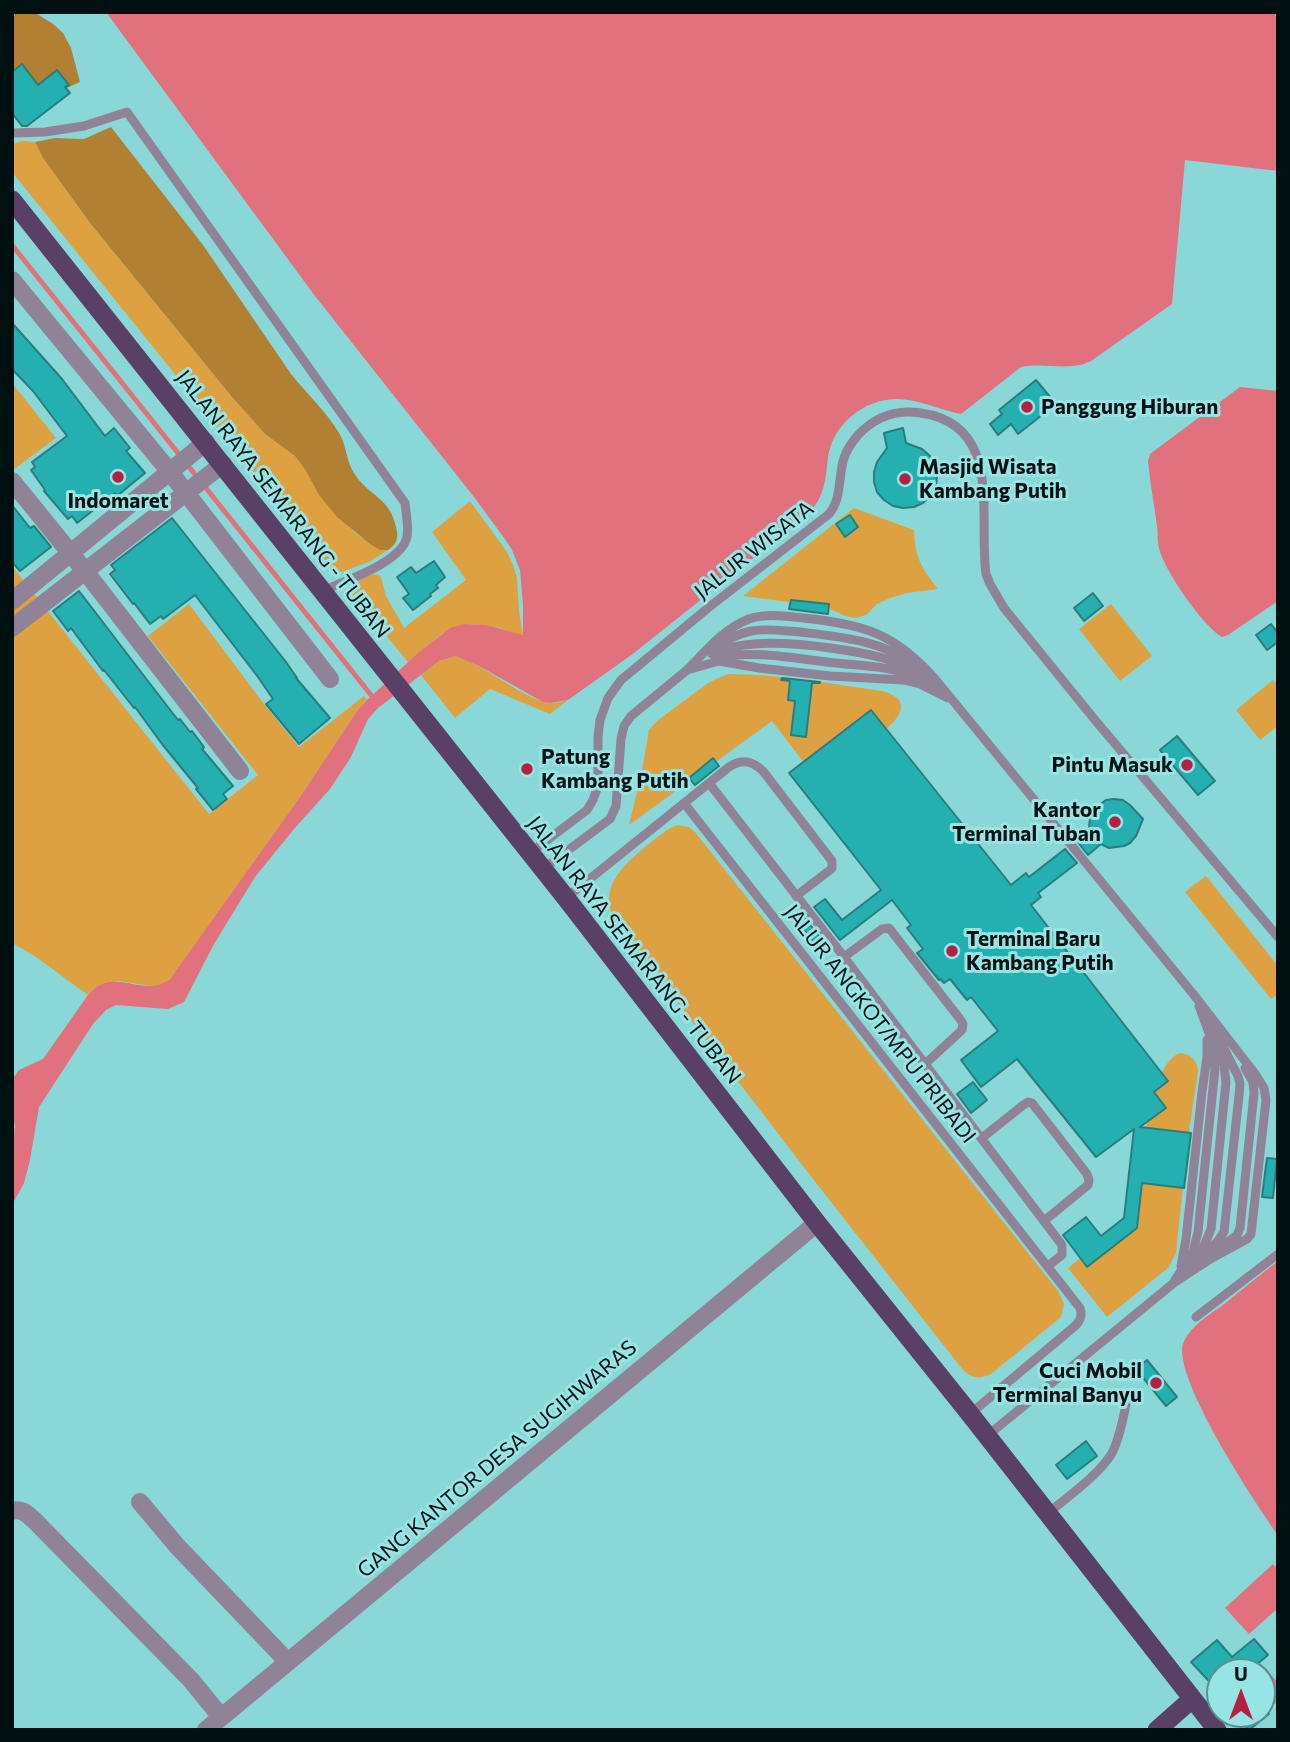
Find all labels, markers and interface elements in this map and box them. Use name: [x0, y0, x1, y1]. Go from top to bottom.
street label: JALAN RAYA SEMARANG - TUBAN: [171, 365, 395, 643]
place label: Panggung Hiburan: [1041, 394, 1218, 420]
marker: Panggung Hiburan: [1019, 399, 1035, 415]
place label: Masjid Wisata Kambang Putih: [919, 454, 1067, 504]
marker: Indomaret: [110, 469, 126, 485]
marker: Masjid Wisata Kambang Putih: [897, 471, 913, 487]
place label: Indomaret: [67, 488, 169, 514]
street label: JALUR WISATA: [689, 496, 819, 604]
place label: Patung Kambang Putih: [541, 744, 689, 794]
place label: Pintu Masuk: [1052, 752, 1173, 778]
marker: Pintu Masuk: [1179, 757, 1195, 773]
marker: Patung Kambang Putih: [519, 761, 535, 777]
place label: Kantor Terminal Tuban: [952, 797, 1101, 847]
street label: JALAN RAYA SEMARANG - TUBAN: [522, 811, 746, 1089]
marker: Kantor Terminal Tuban: [1107, 814, 1123, 830]
street label: JALUR ANGKOT/MPU PRIBADI: [779, 900, 981, 1148]
place label: Terminal Baru Kambang Putih: [966, 926, 1114, 976]
marker: Terminal Baru Kambang Putih: [944, 943, 960, 959]
street label: GANG KANTOR DESA SUGIHWARAS: [352, 1335, 642, 1583]
place label: Cuci Mobil Terminal Banyu: [993, 1358, 1142, 1408]
marker: Cuci Mobil Terminal Banyu: [1148, 1375, 1164, 1391]
north arrow: [1206, 1658, 1276, 1728]
text: U: [1234, 1662, 1248, 1685]

